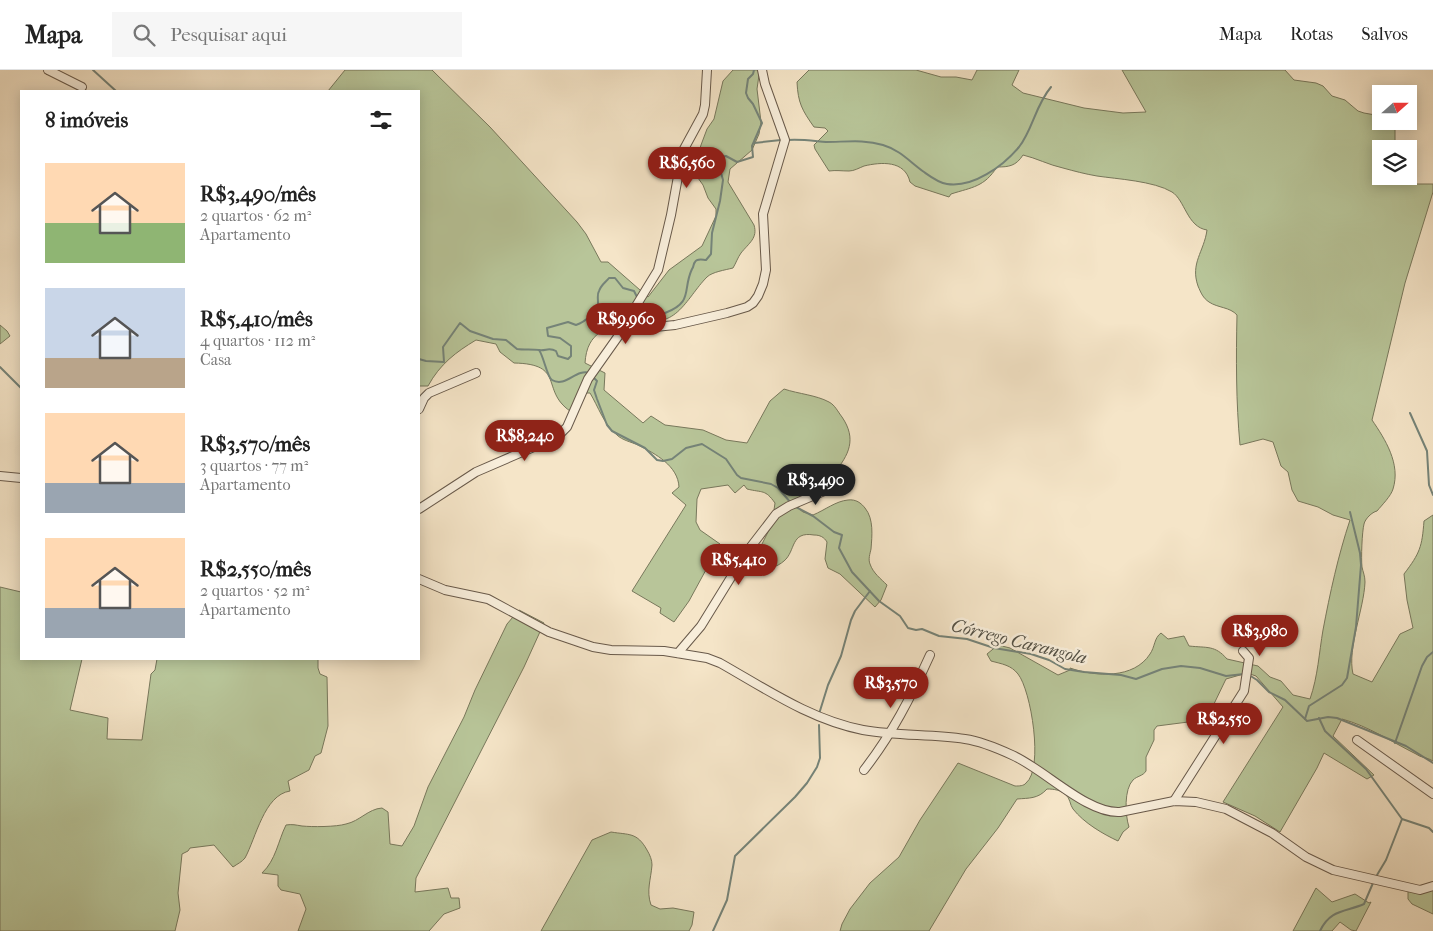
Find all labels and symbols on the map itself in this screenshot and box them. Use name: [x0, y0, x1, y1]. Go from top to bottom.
north arrow: [1372, 85, 1418, 130]
pin: R$6,560: [641, 146, 733, 189]
pin: R$9,960: [580, 302, 672, 345]
pin: R$8,240: [479, 420, 571, 462]
pin: R$3,490: [770, 464, 862, 506]
pin: R$5,410: [693, 544, 785, 586]
pin: R$3,980: [1214, 614, 1306, 657]
water label: Córrego Carangola: [949, 615, 1089, 669]
pin: R$3,570: [845, 666, 937, 709]
pin: R$2,550: [1178, 702, 1270, 745]

